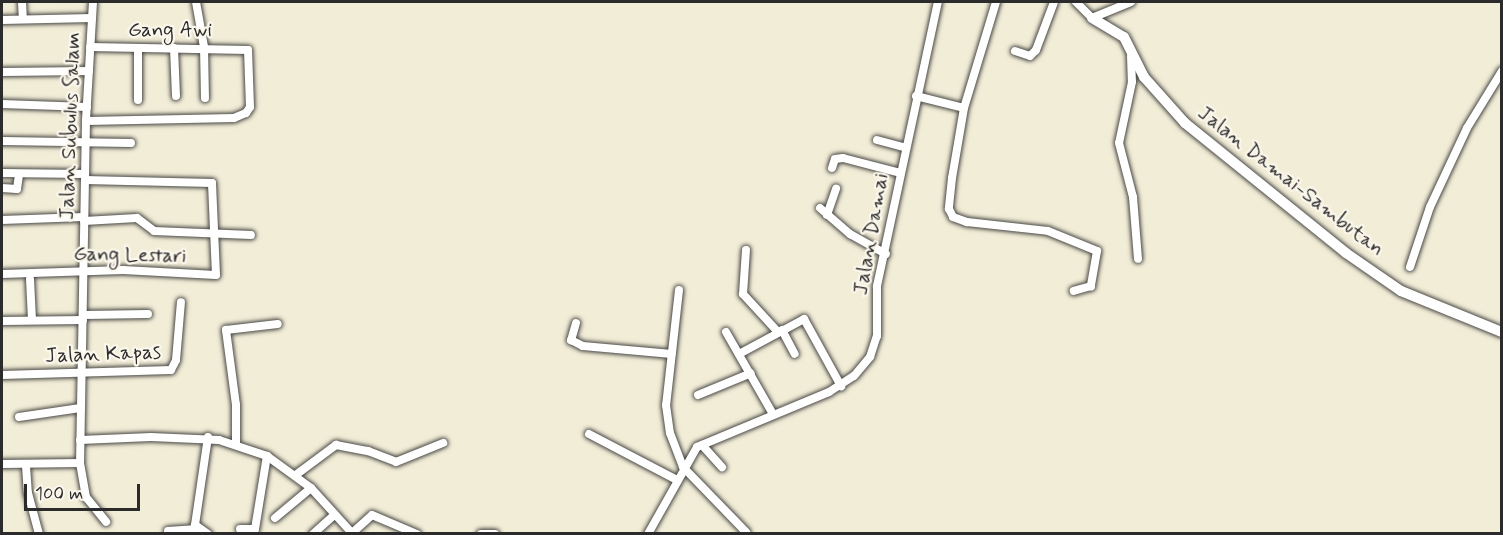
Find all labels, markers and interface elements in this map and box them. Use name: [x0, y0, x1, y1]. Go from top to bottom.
street label: Gang Awi: [128, 17, 212, 43]
street label: Jalan Subulus Salam: [54, 29, 86, 223]
street label: Jalan Damai-Sambutan: [1194, 101, 1388, 261]
street label: Jalan Damai: [848, 172, 894, 296]
street label: Gang Lestari: [73, 241, 187, 269]
street label: Jalan Kapas: [46, 339, 160, 369]
scale bar: [27, 472, 142, 510]
text: 100 m: [35, 482, 83, 506]

